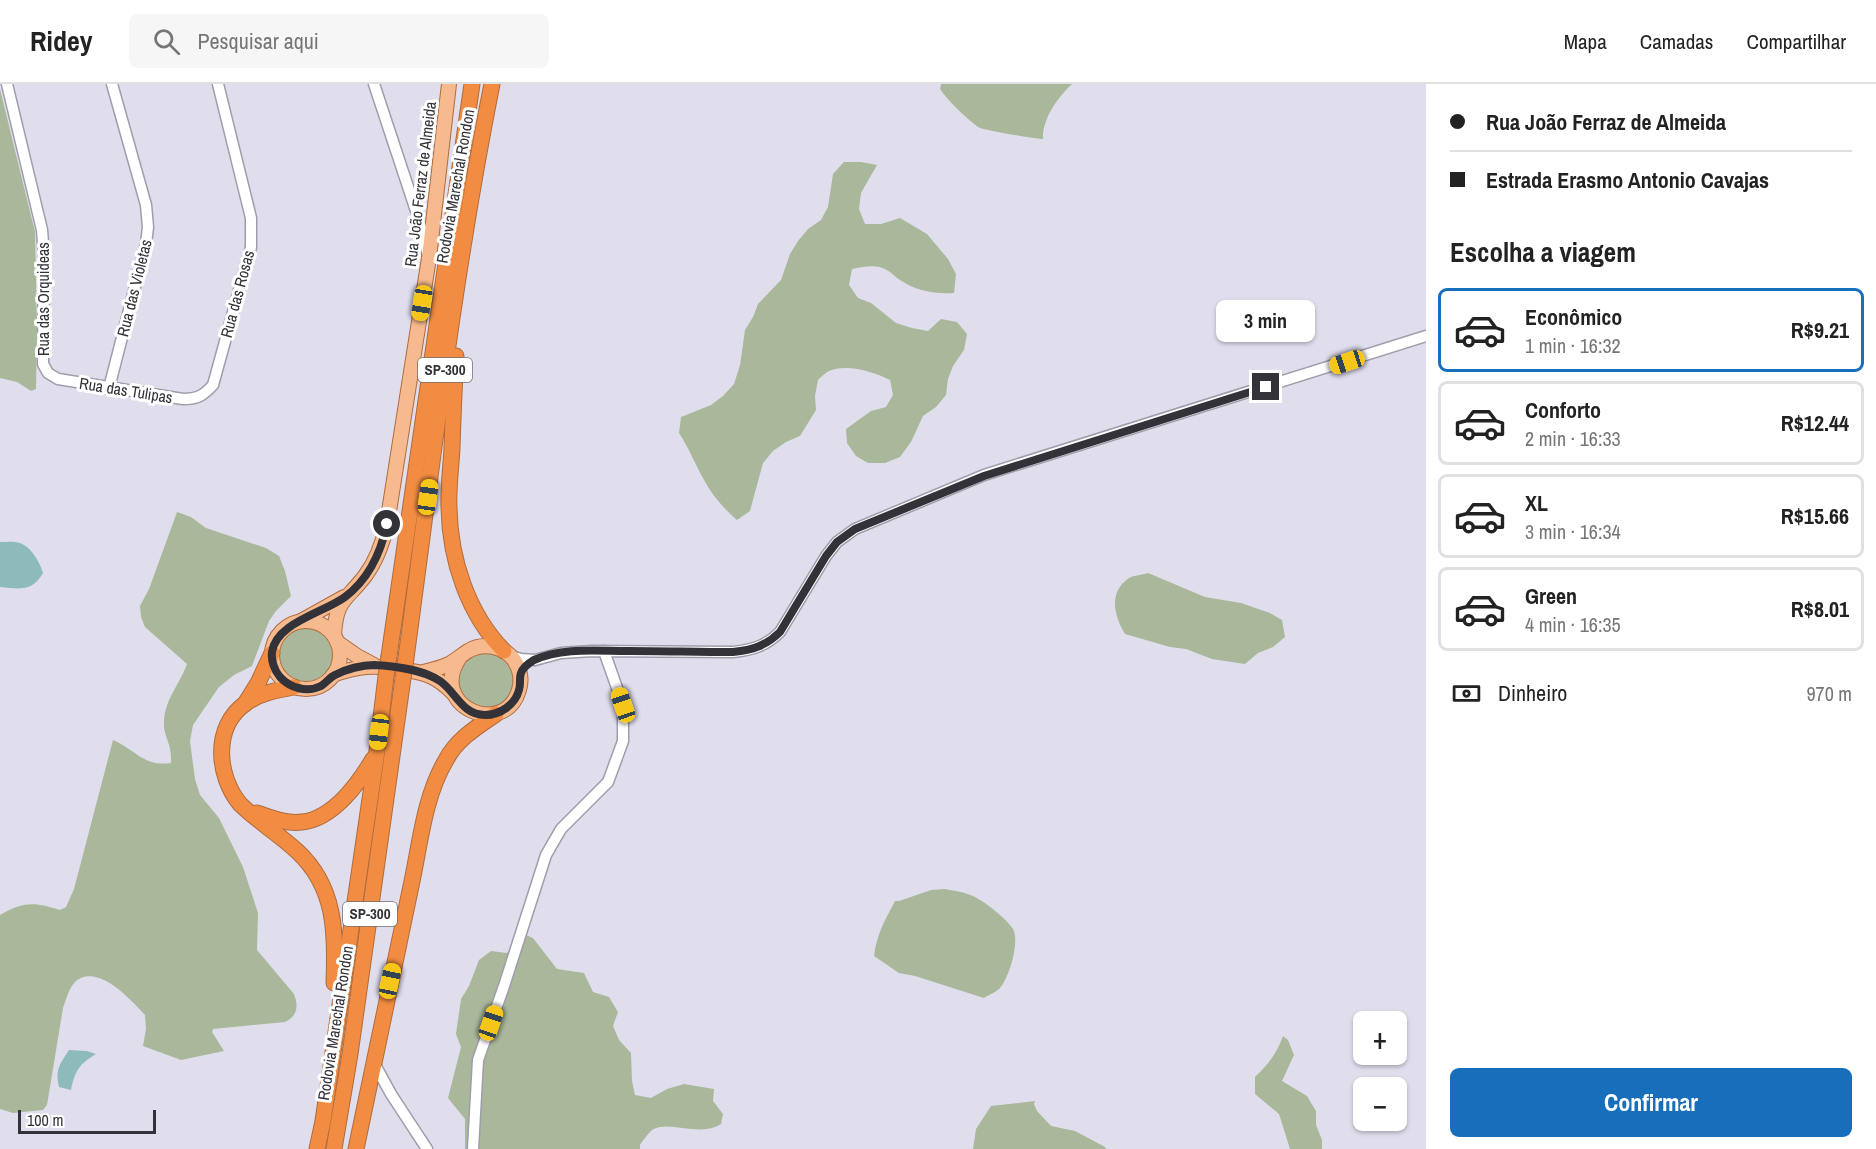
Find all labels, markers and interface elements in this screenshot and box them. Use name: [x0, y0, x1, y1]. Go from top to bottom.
search box: [129, 14, 549, 68]
text: Ridey: [30, 22, 93, 60]
icon: search: [150, 25, 183, 58]
text: Pesquisar aqui: [198, 26, 319, 56]
text: Mapa: [1564, 27, 1607, 56]
text: Camadas: [1640, 27, 1713, 56]
text: Compartilhar: [1746, 27, 1846, 56]
street label: Rua João Ferraz de Almeida: [399, 99, 441, 268]
street label: Rodovia Marechal Rondon: [431, 107, 479, 265]
text: Rua João Ferraz de Almeida: [1486, 107, 1726, 137]
text: Estrada Erasmo Antonio Cavajas: [1486, 165, 1769, 195]
text: Escolha a viagem: [1450, 234, 1636, 270]
street label: Rua das Violetas: [111, 237, 157, 339]
street label: Rua das Orquideas: [32, 242, 54, 356]
street label: Rua das Rosas: [215, 248, 259, 340]
car: [410, 284, 434, 322]
callout: 3 min: [1216, 300, 1316, 342]
text: Econômico: [1525, 302, 1622, 332]
icon: car: [1453, 303, 1507, 357]
text: 3 min: [1244, 307, 1287, 334]
text: R$9.21: [1791, 315, 1849, 345]
text: 1 min · 16:32: [1525, 332, 1621, 359]
car: [1327, 348, 1367, 376]
road number: SP-300: [418, 358, 472, 382]
street label: Rua das Tulipas: [78, 372, 174, 408]
route end: [1252, 373, 1279, 400]
text: Conforto: [1525, 395, 1601, 425]
icon: car: [1453, 396, 1507, 450]
text: R$12.44: [1781, 408, 1849, 438]
text: 2 min · 16:33: [1525, 425, 1621, 452]
car: [417, 478, 439, 516]
text: XL: [1525, 488, 1548, 518]
icon: car: [1453, 489, 1507, 543]
text: R$15.66: [1781, 501, 1849, 531]
route start: [373, 510, 400, 537]
text: 3 min · 16:34: [1525, 518, 1621, 545]
text: Green: [1525, 581, 1577, 611]
icon: car: [1453, 582, 1507, 636]
text: R$8.01: [1791, 594, 1849, 624]
text: 4 min · 16:35: [1525, 611, 1621, 638]
icon: cash: [1450, 677, 1483, 710]
text: Dinheiro: [1498, 678, 1567, 708]
text: 970 m: [1806, 680, 1852, 707]
car: [609, 685, 637, 725]
car: [368, 713, 390, 751]
road number: SP-300: [343, 902, 397, 926]
street label: Rodovia Marechal Rondon: [312, 944, 358, 1102]
car: [377, 962, 403, 1000]
car: [477, 1003, 505, 1043]
map controls: [1353, 1011, 1407, 1131]
button: +: [1353, 1011, 1407, 1065]
button: Confirmar: [1450, 1068, 1852, 1137]
button: −: [1353, 1077, 1407, 1131]
scale bar: [18, 1107, 156, 1134]
text: 100 m: [27, 1109, 63, 1131]

